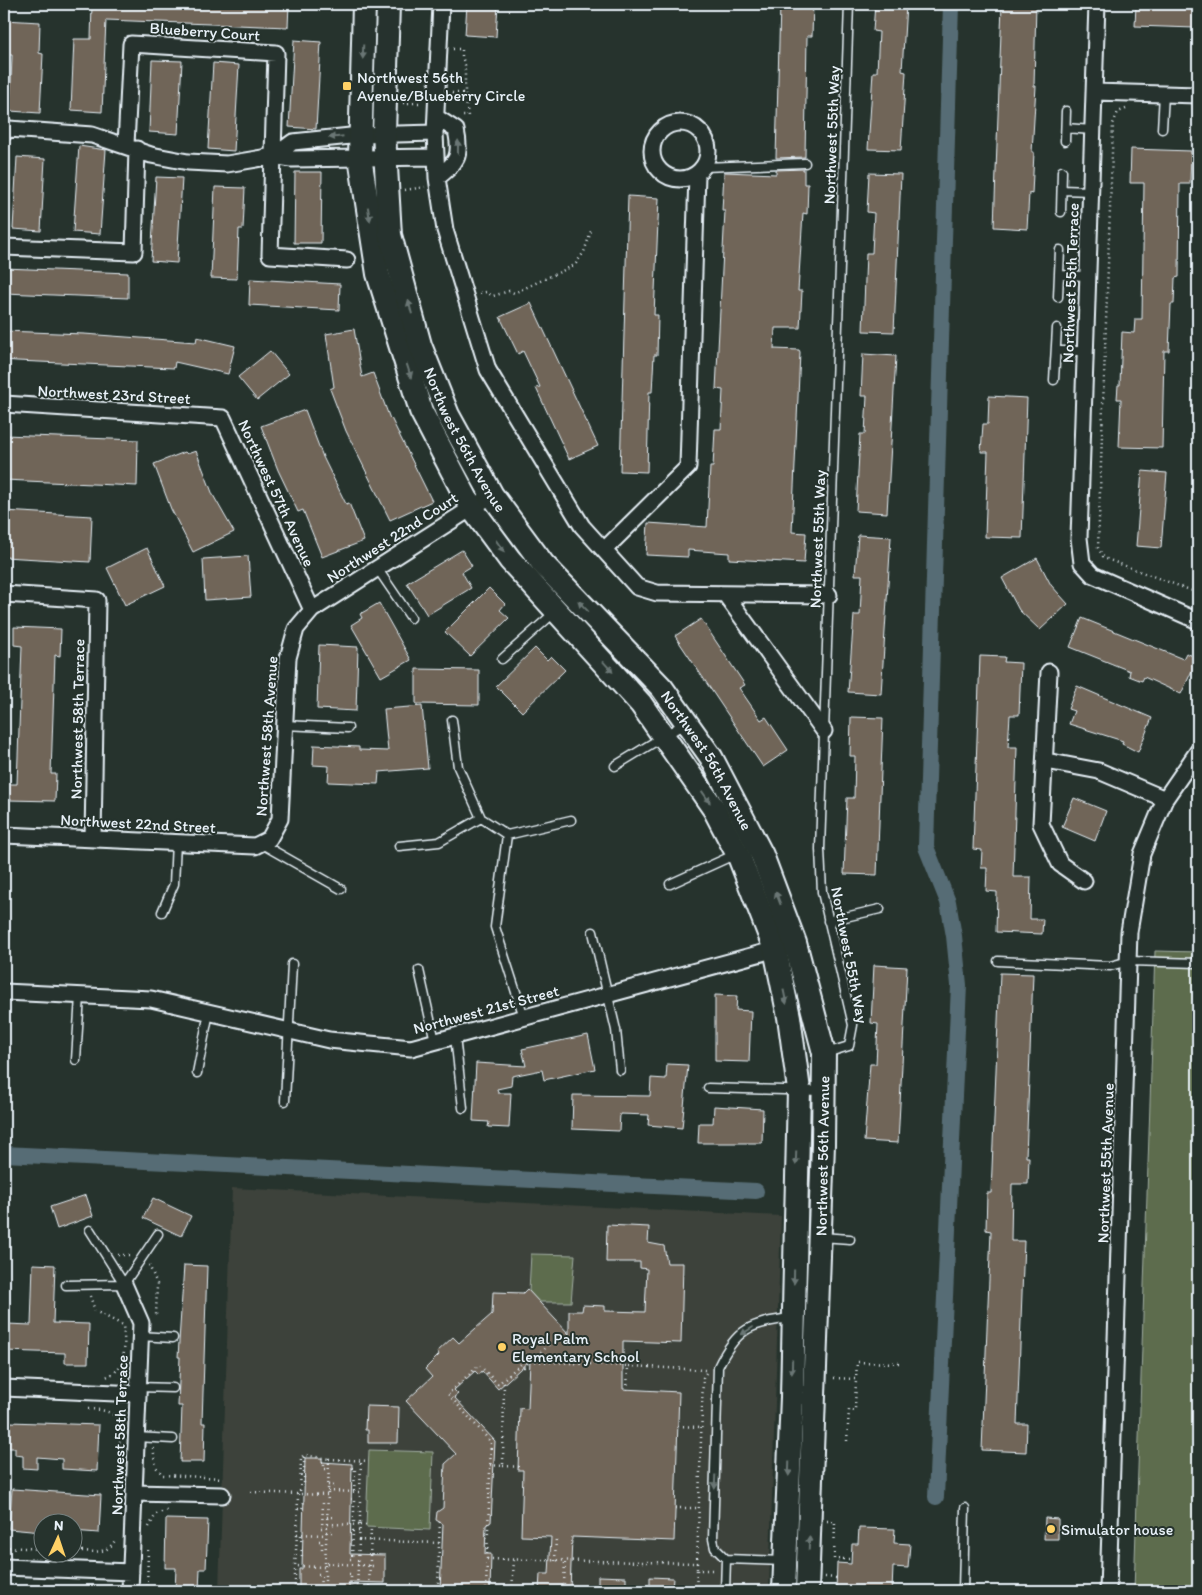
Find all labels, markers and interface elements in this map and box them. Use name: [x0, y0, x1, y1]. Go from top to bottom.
street label: Blueberry Court: [149, 18, 261, 45]
one-way arrow: [358, 45, 366, 61]
street label: Northwest 55th Way: [820, 65, 843, 205]
place label: Northwest 56th Avenue/Blueberry Circle: [357, 68, 525, 105]
marker: Northwest 56th Avenue/Blueberry Circle: [341, 80, 353, 92]
one-way arrow: [327, 133, 343, 141]
one-way arrow: [454, 138, 462, 154]
street label: Northwest 55th Terrace: [1058, 202, 1083, 363]
one-way arrow: [365, 207, 373, 223]
one-way arrow: [405, 299, 413, 314]
one-way arrow: [405, 364, 413, 379]
street label: Northwest 56th Avenue: [420, 364, 510, 516]
street label: Northwest 23rd Street: [37, 381, 191, 408]
street label: Northwest 57th Avenue: [234, 417, 319, 570]
street label: Northwest 55th Way: [806, 469, 829, 609]
street label: Northwest 22nd Court: [323, 488, 461, 587]
one-way arrow: [495, 539, 505, 553]
one-way arrow: [577, 600, 589, 612]
street label: Northwest 58th Terrace: [67, 638, 88, 799]
street label: Northwest 58th Avenue: [251, 655, 282, 817]
one-way arrow: [602, 661, 614, 673]
street label: Northwest 56th Avenue: [657, 687, 757, 834]
one-way arrow: [701, 790, 710, 804]
street label: Northwest 22nd Street: [60, 810, 216, 837]
street label: Northwest 55th Way: [827, 885, 872, 1025]
one-way arrow: [774, 890, 781, 905]
street label: Northwest 21st Street: [411, 981, 561, 1038]
one-way arrow: [781, 989, 789, 1004]
street label: Northwest 56th Avenue: [812, 1075, 833, 1236]
street label: Northwest 55th Avenue: [1093, 1082, 1118, 1244]
one-way arrow: [792, 1151, 800, 1167]
one-way arrow: [789, 1270, 797, 1286]
one-way arrow: [740, 1326, 753, 1336]
place label: Royal Palm Elementary School: [512, 1329, 640, 1366]
marker: Royal Palm Elementary School: [496, 1341, 508, 1353]
street label: Northwest 58th Terrace: [107, 1354, 132, 1516]
one-way arrow: [788, 1359, 796, 1375]
one-way arrow: [784, 1461, 792, 1477]
one-way arrow: [711, 1474, 719, 1490]
north arrow: [32, 1512, 82, 1562]
text: N: [53, 1517, 64, 1534]
place label: Simulator house: [1061, 1520, 1173, 1539]
marker: Simulator house: [1045, 1523, 1057, 1535]
one-way arrow: [805, 1534, 813, 1550]

